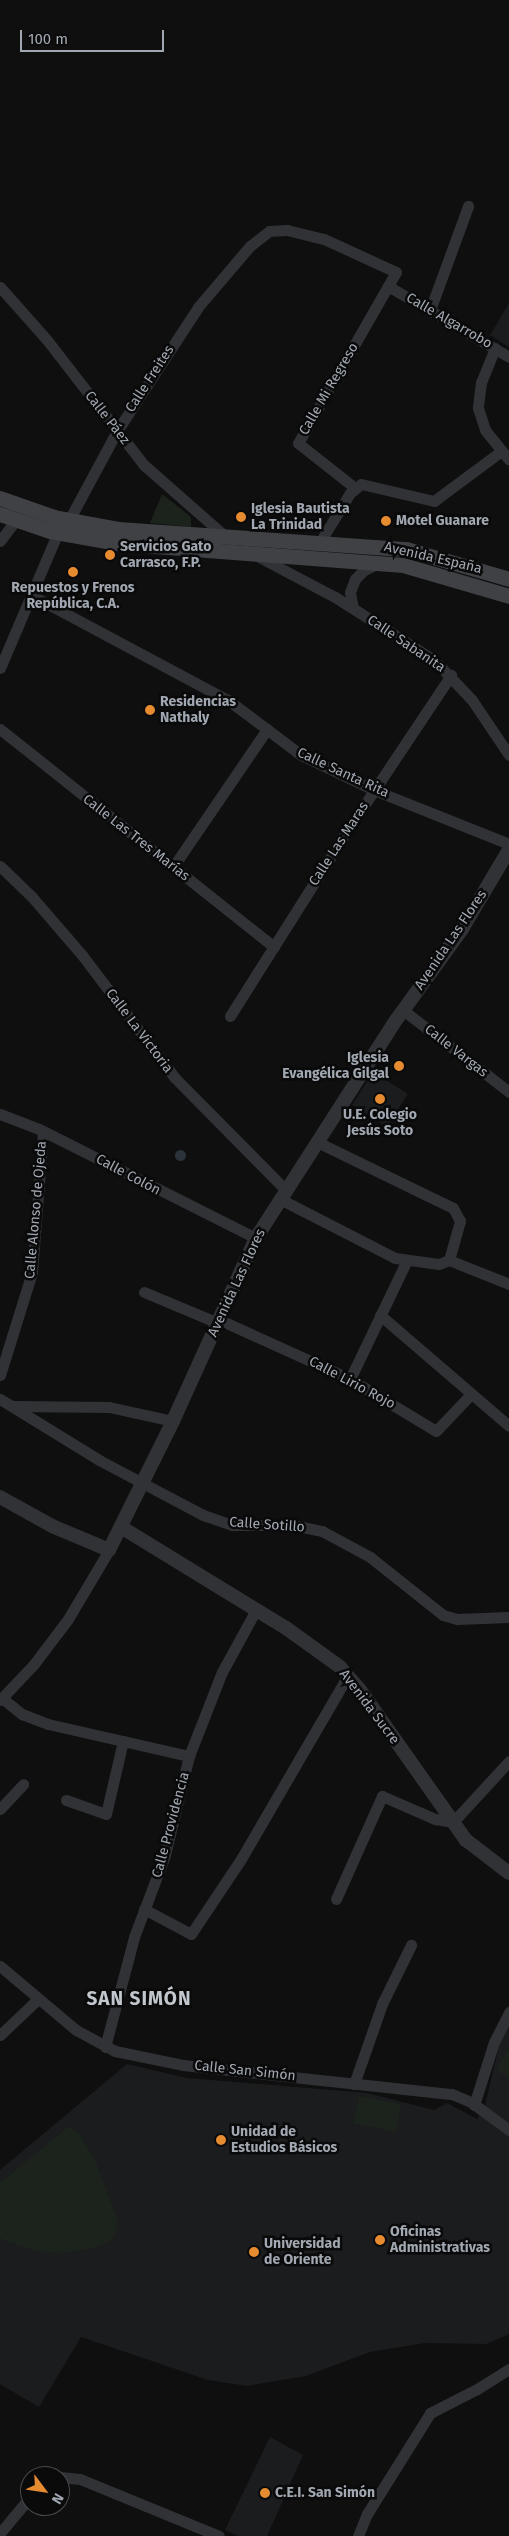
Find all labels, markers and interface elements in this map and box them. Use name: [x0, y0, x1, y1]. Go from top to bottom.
scale bar: [22, 20, 166, 52]
text: 100 m: [28, 30, 68, 48]
street label: Calle Algarrobo: [403, 290, 495, 352]
street label: Calle Mi Regreso: [296, 340, 362, 438]
street label: Calle Freites: [122, 342, 178, 416]
street label: Calle Páez: [81, 388, 133, 448]
place label: Iglesia Bautista La Trinidad: [251, 501, 350, 534]
marker: Iglesia Bautista La Trinidad: [235, 511, 247, 523]
place label: Motel Guanare: [396, 513, 489, 529]
marker: Motel Guanare: [380, 515, 392, 527]
place label: Servicios Gato Carrasco, F.P.: [120, 539, 211, 572]
street label: Avenida España: [382, 539, 484, 577]
marker: Servicios Gato Carrasco, F.P.: [104, 549, 116, 561]
marker: Repuestos y Frenos República, C.A.: [67, 566, 79, 578]
place label: Repuestos y Frenos República, C.A.: [11, 580, 135, 612]
street label: Calle Sabanita: [364, 612, 448, 676]
place label: Residencias Nathaly: [160, 694, 236, 726]
marker: Residencias Nathaly: [144, 704, 156, 716]
street label: Calle Santa Rita: [294, 744, 392, 802]
street label: Calle Las Tres Marías: [79, 791, 193, 885]
street label: Calle Las Maras: [306, 799, 372, 889]
street label: Avenida Las Flores: [411, 887, 491, 993]
street label: Calle La Victoria: [102, 986, 176, 1076]
street label: Calle Vargas: [421, 1021, 491, 1081]
place label: Iglesia Evangélica Gilgal: [282, 1050, 389, 1082]
marker: Iglesia Evangélica Gilgal: [393, 1060, 405, 1072]
marker: U.E. Colegio Jesús Soto: [374, 1093, 386, 1105]
place label: U.E. Colegio Jesús Soto: [343, 1107, 417, 1140]
street label: Calle Alonso de Ojeda: [22, 1140, 50, 1280]
street label: Calle Colón: [93, 1151, 163, 1199]
street label: Avenida Las Flores: [205, 1226, 269, 1340]
street label: Calle Lirio Rojo: [306, 1353, 398, 1413]
street label: Calle Sotillo: [229, 1514, 305, 1536]
street label: Avenida Sucre: [335, 1666, 403, 1748]
street label: Calle Providencia: [149, 1770, 193, 1880]
district label: SAN SIMÓN: [85, 1988, 193, 2010]
street label: Calle San Simón: [194, 2057, 296, 2085]
place label: Unidad de Estudios Básicos: [231, 2124, 337, 2156]
marker: Unidad de Estudios Básicos: [215, 2134, 227, 2146]
place label: Oficinas Administrativas: [390, 2224, 490, 2256]
marker: Oficinas Administrativas: [374, 2234, 386, 2246]
place label: Universidad de Oriente: [264, 2236, 341, 2268]
marker: Universidad de Oriente: [248, 2246, 260, 2258]
north arrow: [20, 2466, 70, 2516]
place label: C.E.I. San Simón: [275, 2485, 375, 2501]
marker: C.E.I. San Simón: [259, 2487, 271, 2499]
text: N: [48, 2490, 67, 2507]

